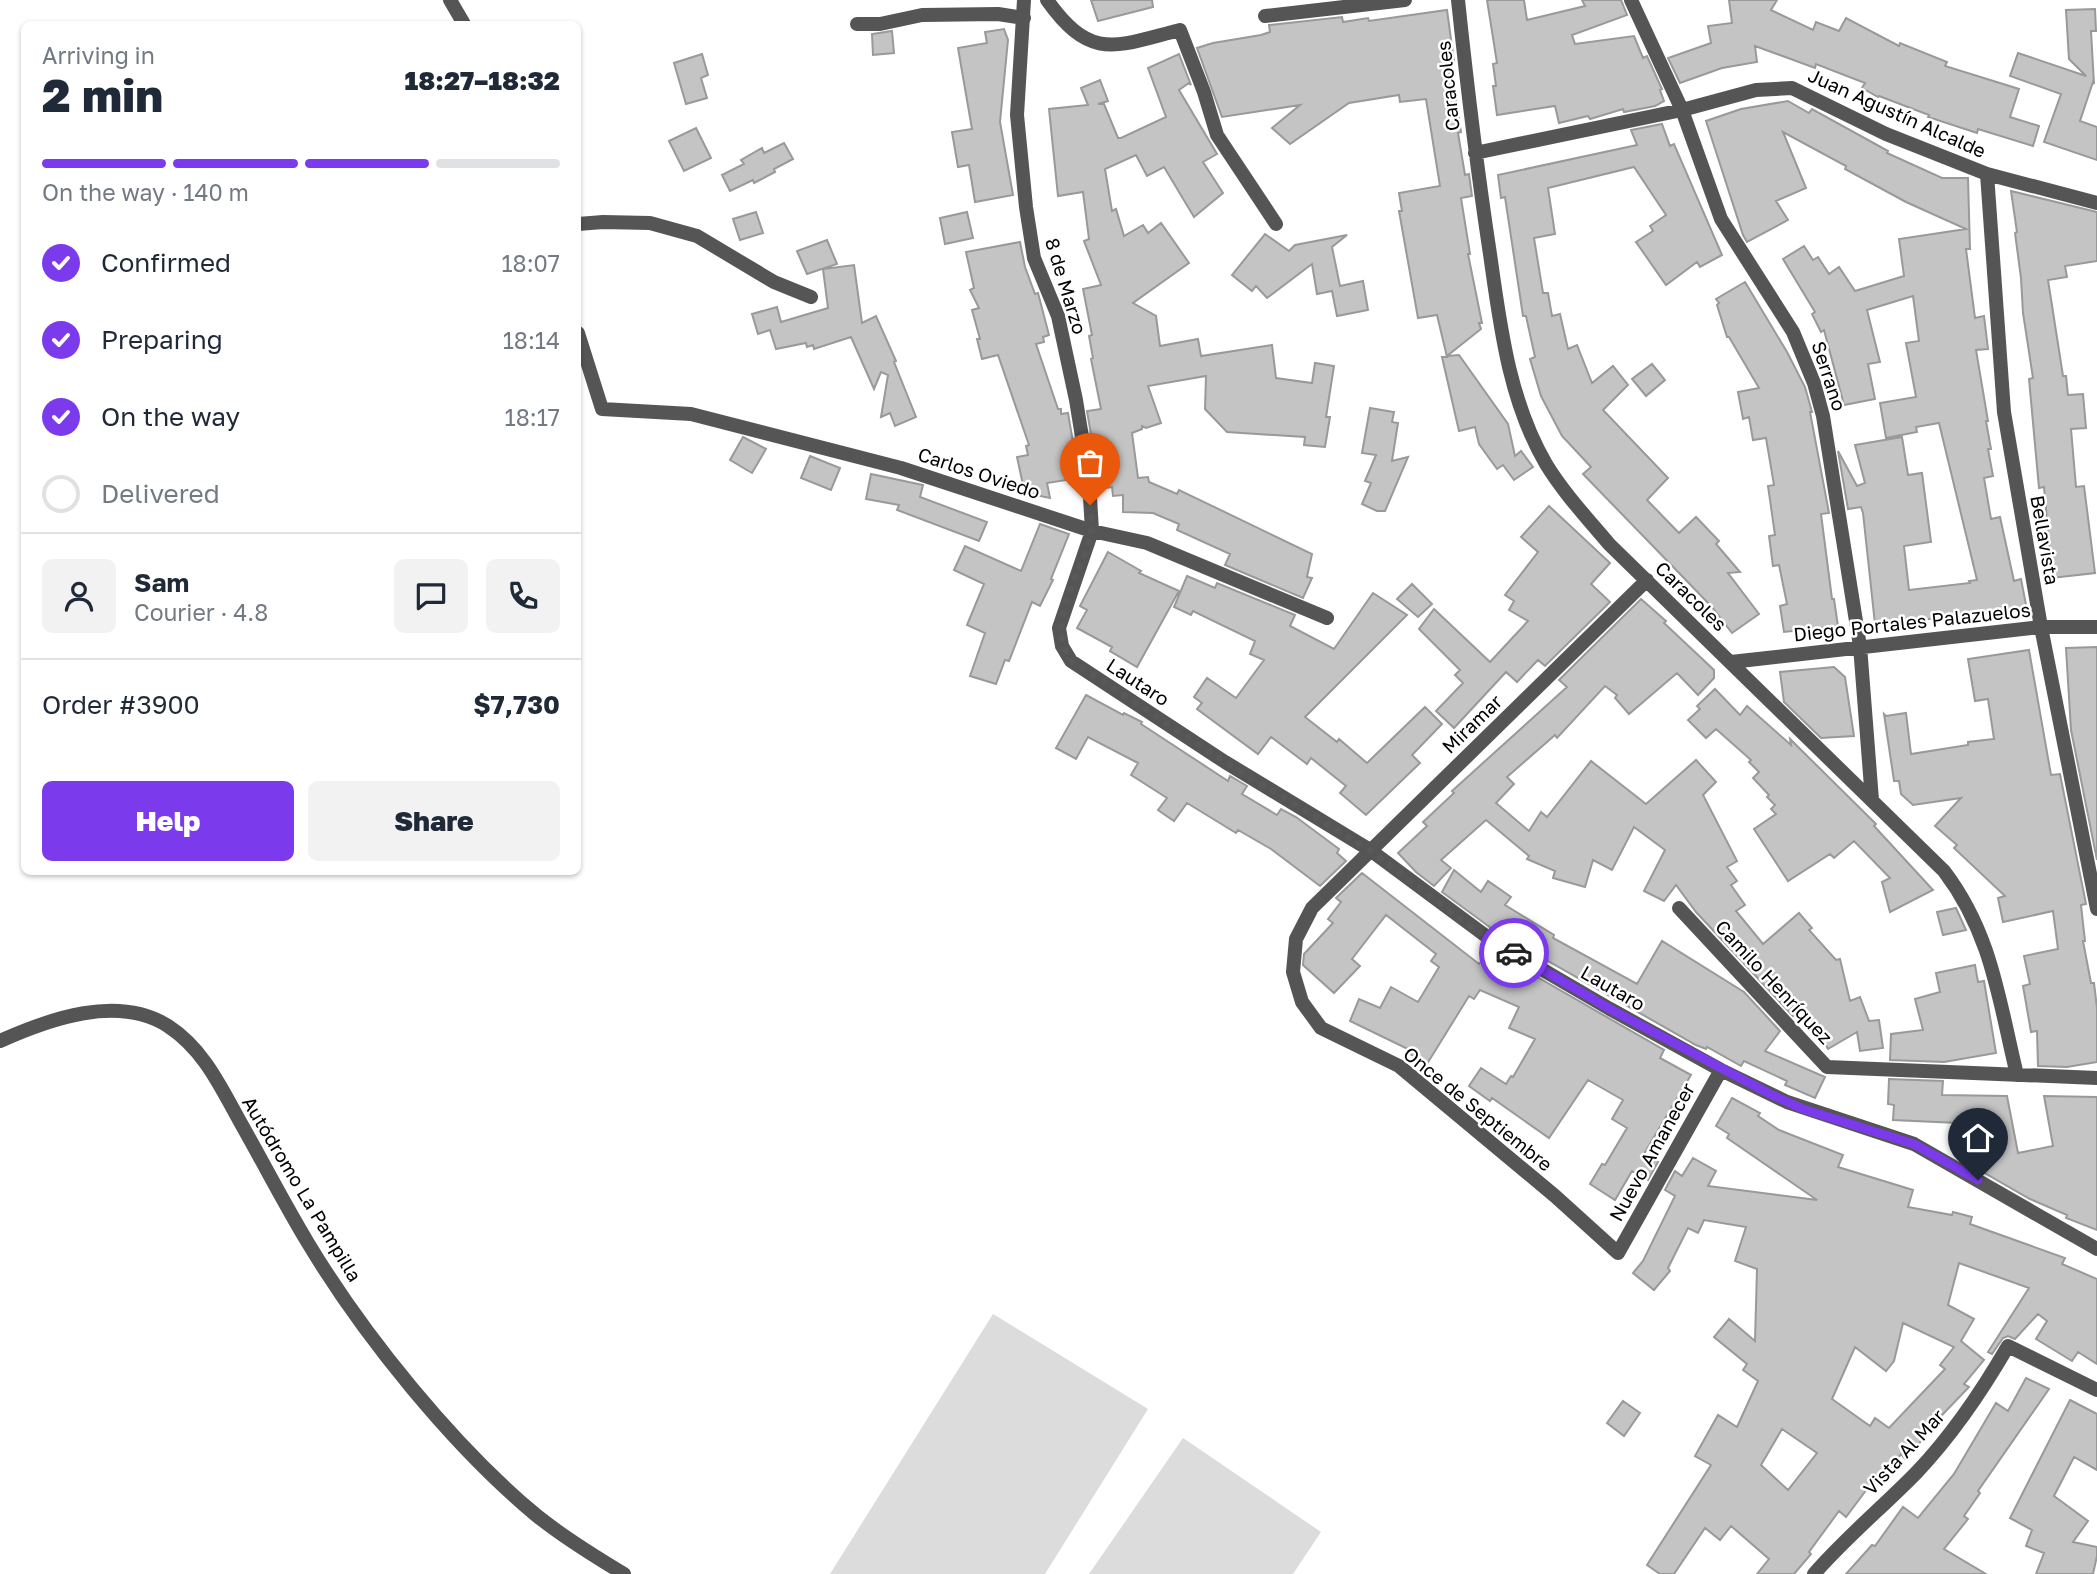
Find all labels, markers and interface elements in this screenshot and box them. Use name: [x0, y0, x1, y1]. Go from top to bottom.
street label: Caracoles: [1431, 40, 1464, 132]
text: Arriving in: [42, 41, 155, 69]
street label: Juan Agustín Alcalde: [1805, 63, 1990, 162]
text: 18:27–18:32: [405, 65, 560, 96]
text: 2 min: [42, 67, 163, 122]
text: On the way · 140 m: [42, 178, 249, 206]
street label: 8 de Marzo: [1041, 235, 1092, 337]
icon: check: [42, 244, 80, 282]
text: Confirmed: [101, 247, 231, 278]
text: 18:07: [501, 249, 560, 277]
icon: check: [42, 321, 80, 359]
text: Preparing: [101, 324, 223, 355]
text: 18:14: [503, 326, 560, 354]
street label: Serrano: [1807, 338, 1851, 413]
icon: check: [42, 398, 80, 436]
text: On the way: [101, 401, 240, 432]
text: 18:17: [505, 403, 560, 431]
pin: [1060, 433, 1120, 505]
street label: Carlos Oviedo: [915, 442, 1043, 503]
icon: bag: [1071, 444, 1109, 482]
text: Delivered: [101, 478, 220, 509]
street label: Bellavista: [2026, 493, 2065, 586]
street label: Caracoles: [1651, 556, 1732, 635]
button: person: [42, 559, 116, 633]
button: chat: [394, 559, 468, 633]
button: phone: [486, 559, 560, 633]
text: Sam: [134, 567, 189, 598]
text: Courier · 4.8: [134, 598, 268, 626]
street label: Diego Portales Palazuelos: [1792, 598, 2032, 645]
street label: Lautaro: [1103, 653, 1174, 710]
text: Order #3900: [42, 689, 200, 720]
text: $7,730: [473, 689, 560, 720]
street label: Miramar: [1437, 689, 1507, 758]
button: Help: [42, 781, 294, 861]
button: Share: [308, 781, 560, 861]
street label: Camilo Henríquez: [1711, 915, 1838, 1048]
courier: [1479, 918, 1549, 988]
icon: car: [1495, 934, 1533, 972]
street label: Lautaro: [1577, 960, 1649, 1015]
street label: Once de Septiembre: [1399, 1042, 1557, 1176]
street label: Nuevo Amanecer: [1604, 1078, 1699, 1225]
street label: Autódromo La Pampilla: [238, 1092, 367, 1286]
pin: [1948, 1108, 2008, 1180]
icon: home: [1959, 1119, 1997, 1157]
street label: Vista Al Mar: [1858, 1404, 1949, 1499]

